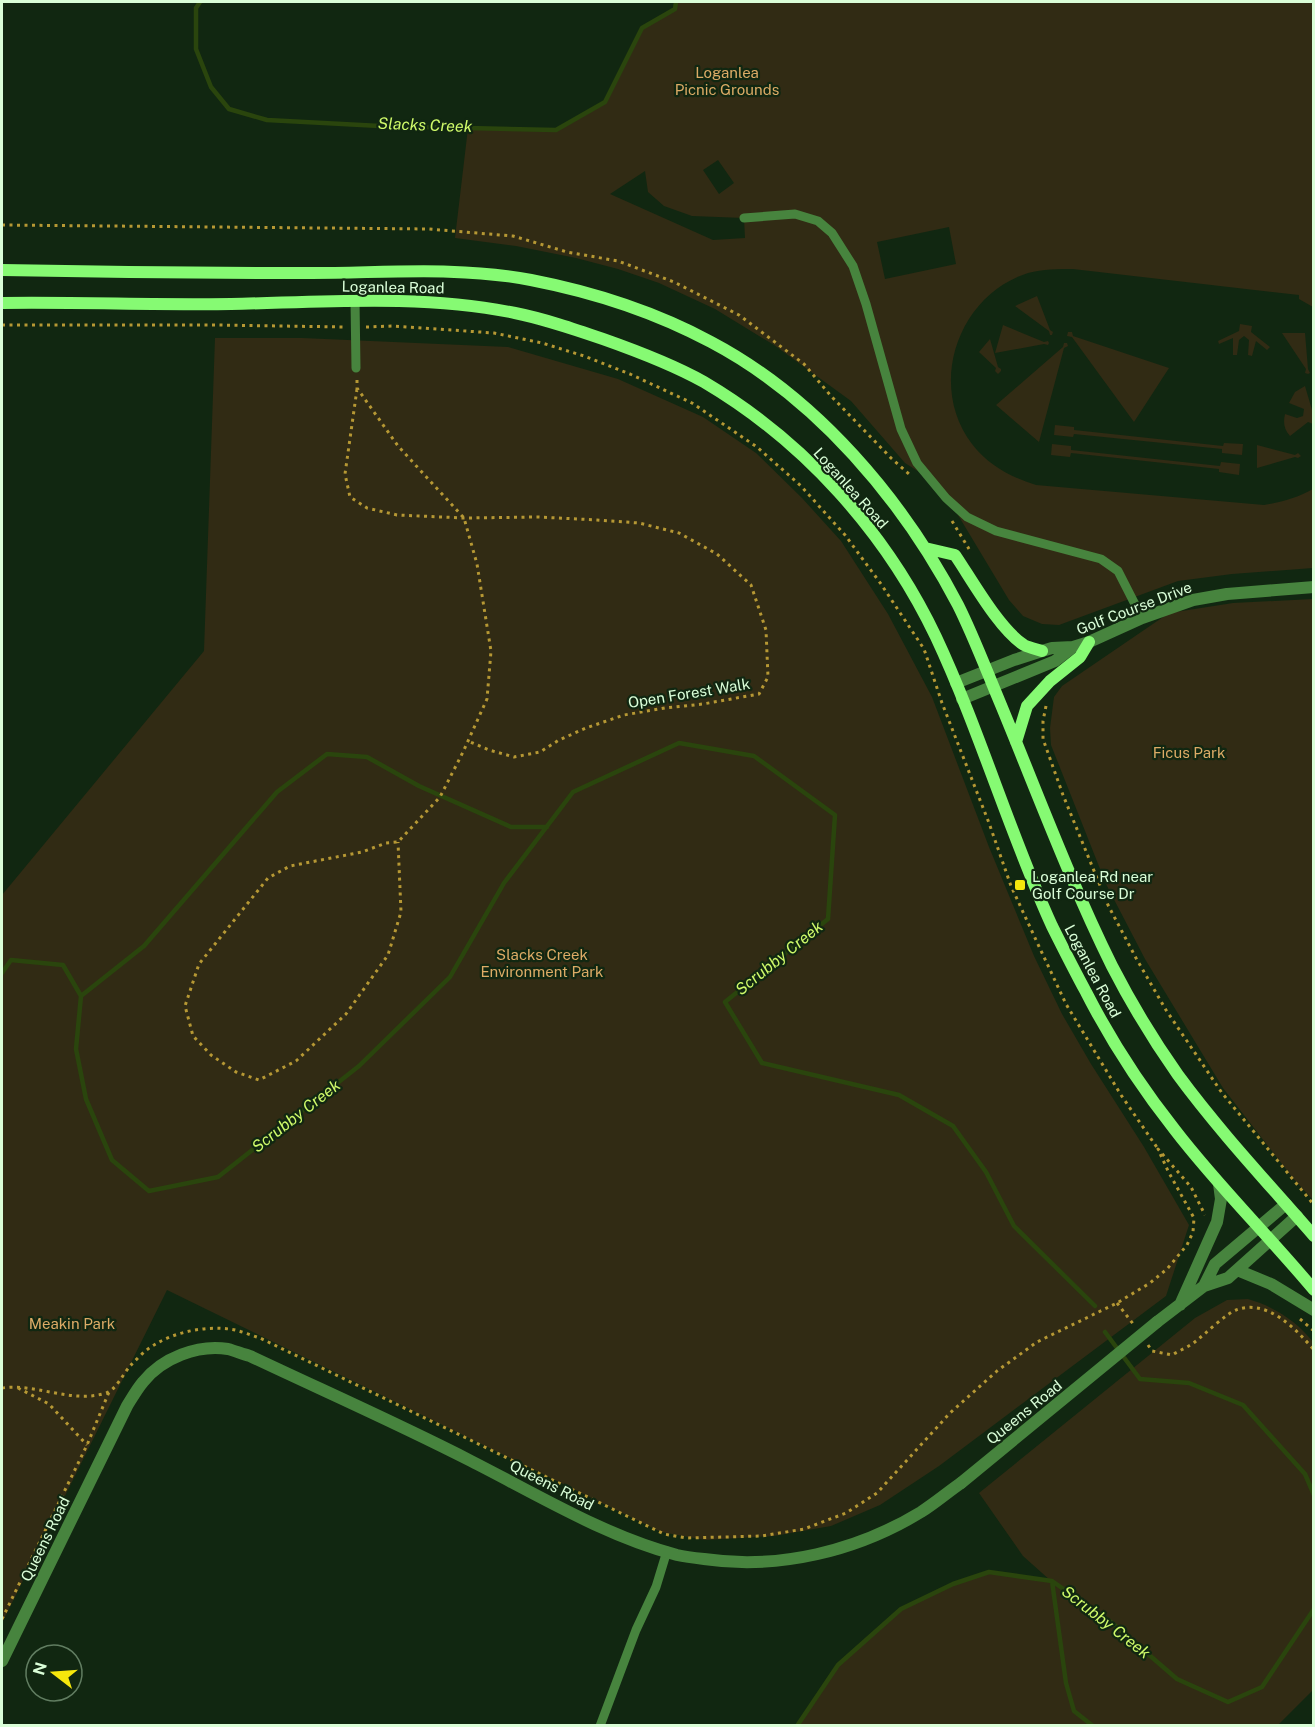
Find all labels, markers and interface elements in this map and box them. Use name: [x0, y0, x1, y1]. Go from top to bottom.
park label: Loganlea Picnic Grounds: [675, 64, 779, 98]
water label: Slacks Creek: [377, 114, 473, 136]
street label: Loganlea Road: [341, 278, 445, 296]
street label: Loganlea Road: [810, 444, 892, 532]
street label: Golf Course Drive: [1074, 578, 1194, 638]
street label: Open Forest Walk: [627, 675, 751, 711]
park label: Ficus Park: [1153, 744, 1225, 761]
place label: Loganlea Rd near Golf Course Dr: [1032, 868, 1153, 902]
marker: Loganlea Rd near Golf Course Dr: [1013, 878, 1027, 892]
water label: Scrubby Creek: [731, 917, 827, 999]
street label: Loganlea Road: [1061, 922, 1125, 1020]
park label: Slacks Creek Environment Park: [480, 946, 604, 980]
water label: Scrubby Creek: [248, 1075, 344, 1156]
park label: Meakin Park: [29, 1315, 115, 1332]
street label: Queens Road: [983, 1376, 1065, 1448]
street label: Queens Road: [507, 1456, 597, 1514]
street label: Queens Road: [17, 1494, 73, 1584]
water label: Scrubby Creek: [1058, 1582, 1154, 1663]
north arrow: [24, 1643, 84, 1703]
text: N: [29, 1660, 51, 1678]

